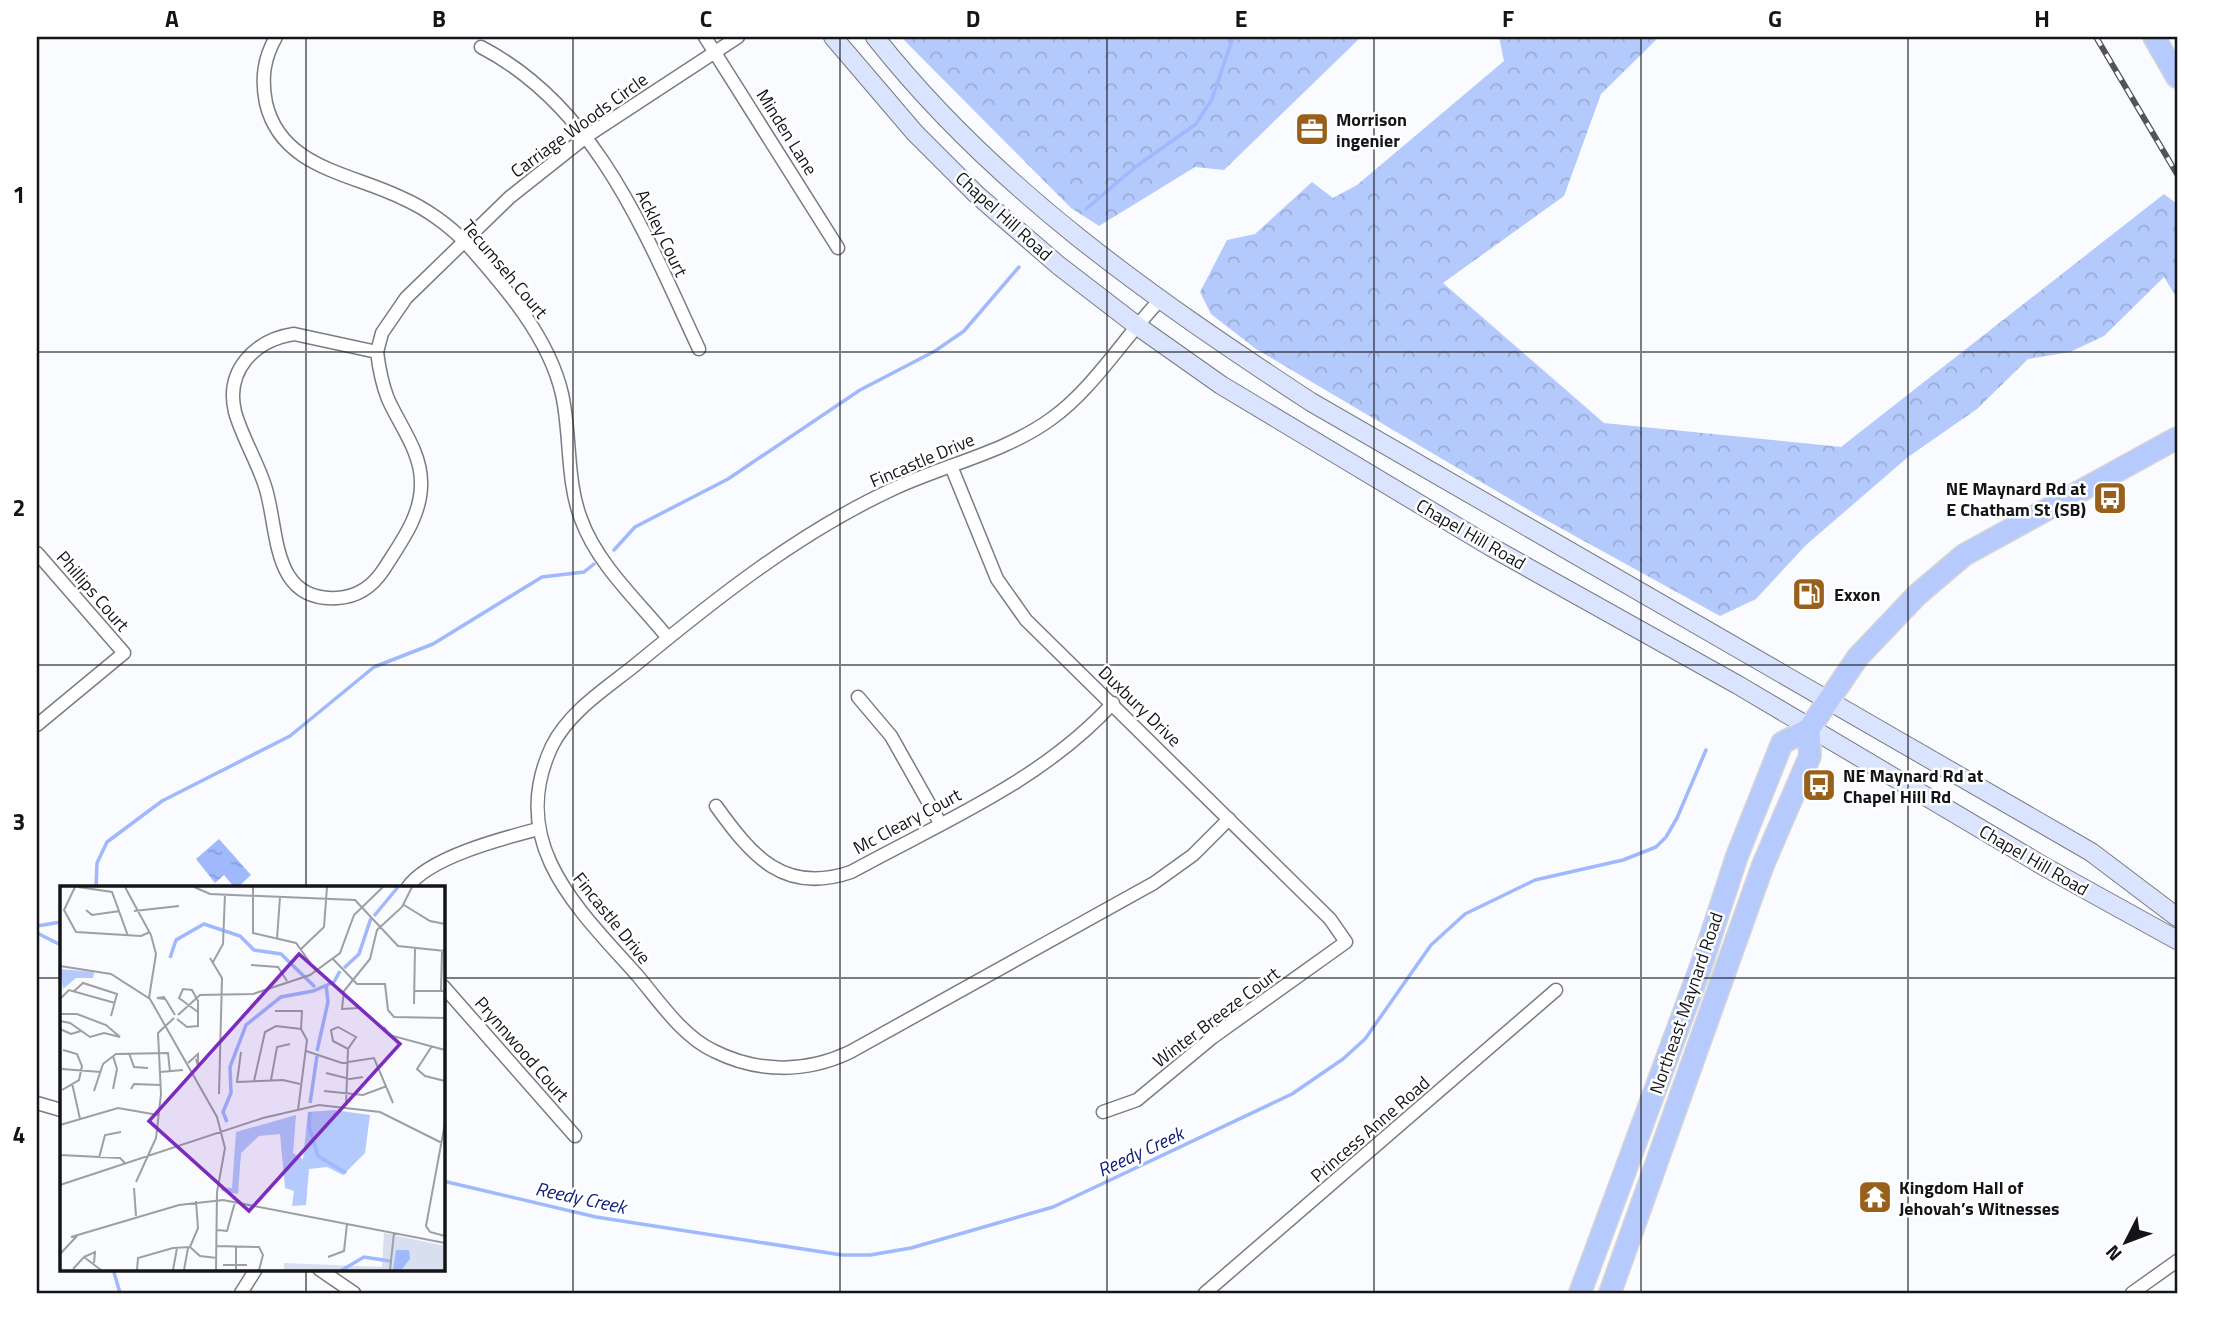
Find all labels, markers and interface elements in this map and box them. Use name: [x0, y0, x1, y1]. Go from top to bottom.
text: A: [165, 1, 179, 36]
text: B: [432, 1, 446, 36]
text: C: [700, 1, 712, 36]
text: D: [966, 1, 980, 36]
text: E: [1235, 1, 1247, 36]
text: F: [1502, 1, 1514, 36]
text: G: [1768, 1, 1782, 36]
text: H: [2034, 1, 2050, 36]
street label: Carriage Woods Circle: [505, 66, 653, 184]
street label: Minden Lane: [750, 84, 824, 180]
place label: Morrison ingenier: [1336, 106, 1407, 154]
office icon: Morrison ingenier: [1293, 110, 1331, 148]
street label: Chapel Hill Road: [949, 165, 1059, 267]
text: 1: [13, 177, 25, 212]
street label: Ackley Court: [629, 185, 695, 282]
street label: Tecumseh Court: [456, 214, 555, 325]
street label: Fincastle Drive: [866, 426, 978, 494]
place label: NE Maynard Rd at E Chatham St (SB): [1946, 475, 2086, 523]
bus stop icon: NE Maynard Rd at E Chatham St (SB): [2091, 479, 2129, 517]
text: 2: [13, 490, 25, 525]
street label: Chapel Hill Road: [1411, 492, 1531, 576]
street label: Phillips Court: [50, 545, 136, 638]
fuel station icon: Exxon: [1790, 575, 1828, 613]
place label: Exxon: [1834, 581, 1880, 608]
street label: Duxbury Drive: [1092, 659, 1188, 753]
place label: NE Maynard Rd at Chapel Hill Rd: [1843, 762, 1984, 810]
bus stop icon: NE Maynard Rd at Chapel Hill Rd: [1800, 766, 1838, 804]
street label: Mc Cleary Court: [848, 781, 966, 861]
text: 3: [13, 804, 25, 839]
street label: Chapel Hill Road: [1974, 818, 2094, 902]
street label: Fincastle Drive: [567, 866, 657, 970]
inset map: [60, 886, 444, 1270]
street label: Northeast Maynard Road: [1642, 909, 1730, 1097]
street label: Winter Breeze Court: [1147, 960, 1286, 1074]
street label: Prynnwood Court: [468, 990, 576, 1108]
street label: Princess Anne Road: [1304, 1070, 1436, 1188]
text: 4: [13, 1117, 25, 1152]
water label: Reedy Creek: [1092, 1117, 1190, 1184]
water label: Reedy Creek: [533, 1173, 631, 1221]
place label: Kingdom Hall of Jehovah’s Witnesses: [1899, 1174, 2059, 1222]
temple icon: Kingdom Hall of Jehovah’s Witnesses: [1856, 1178, 1894, 1216]
north arrow: [2092, 1208, 2162, 1278]
text: N: [2098, 1239, 2128, 1268]

